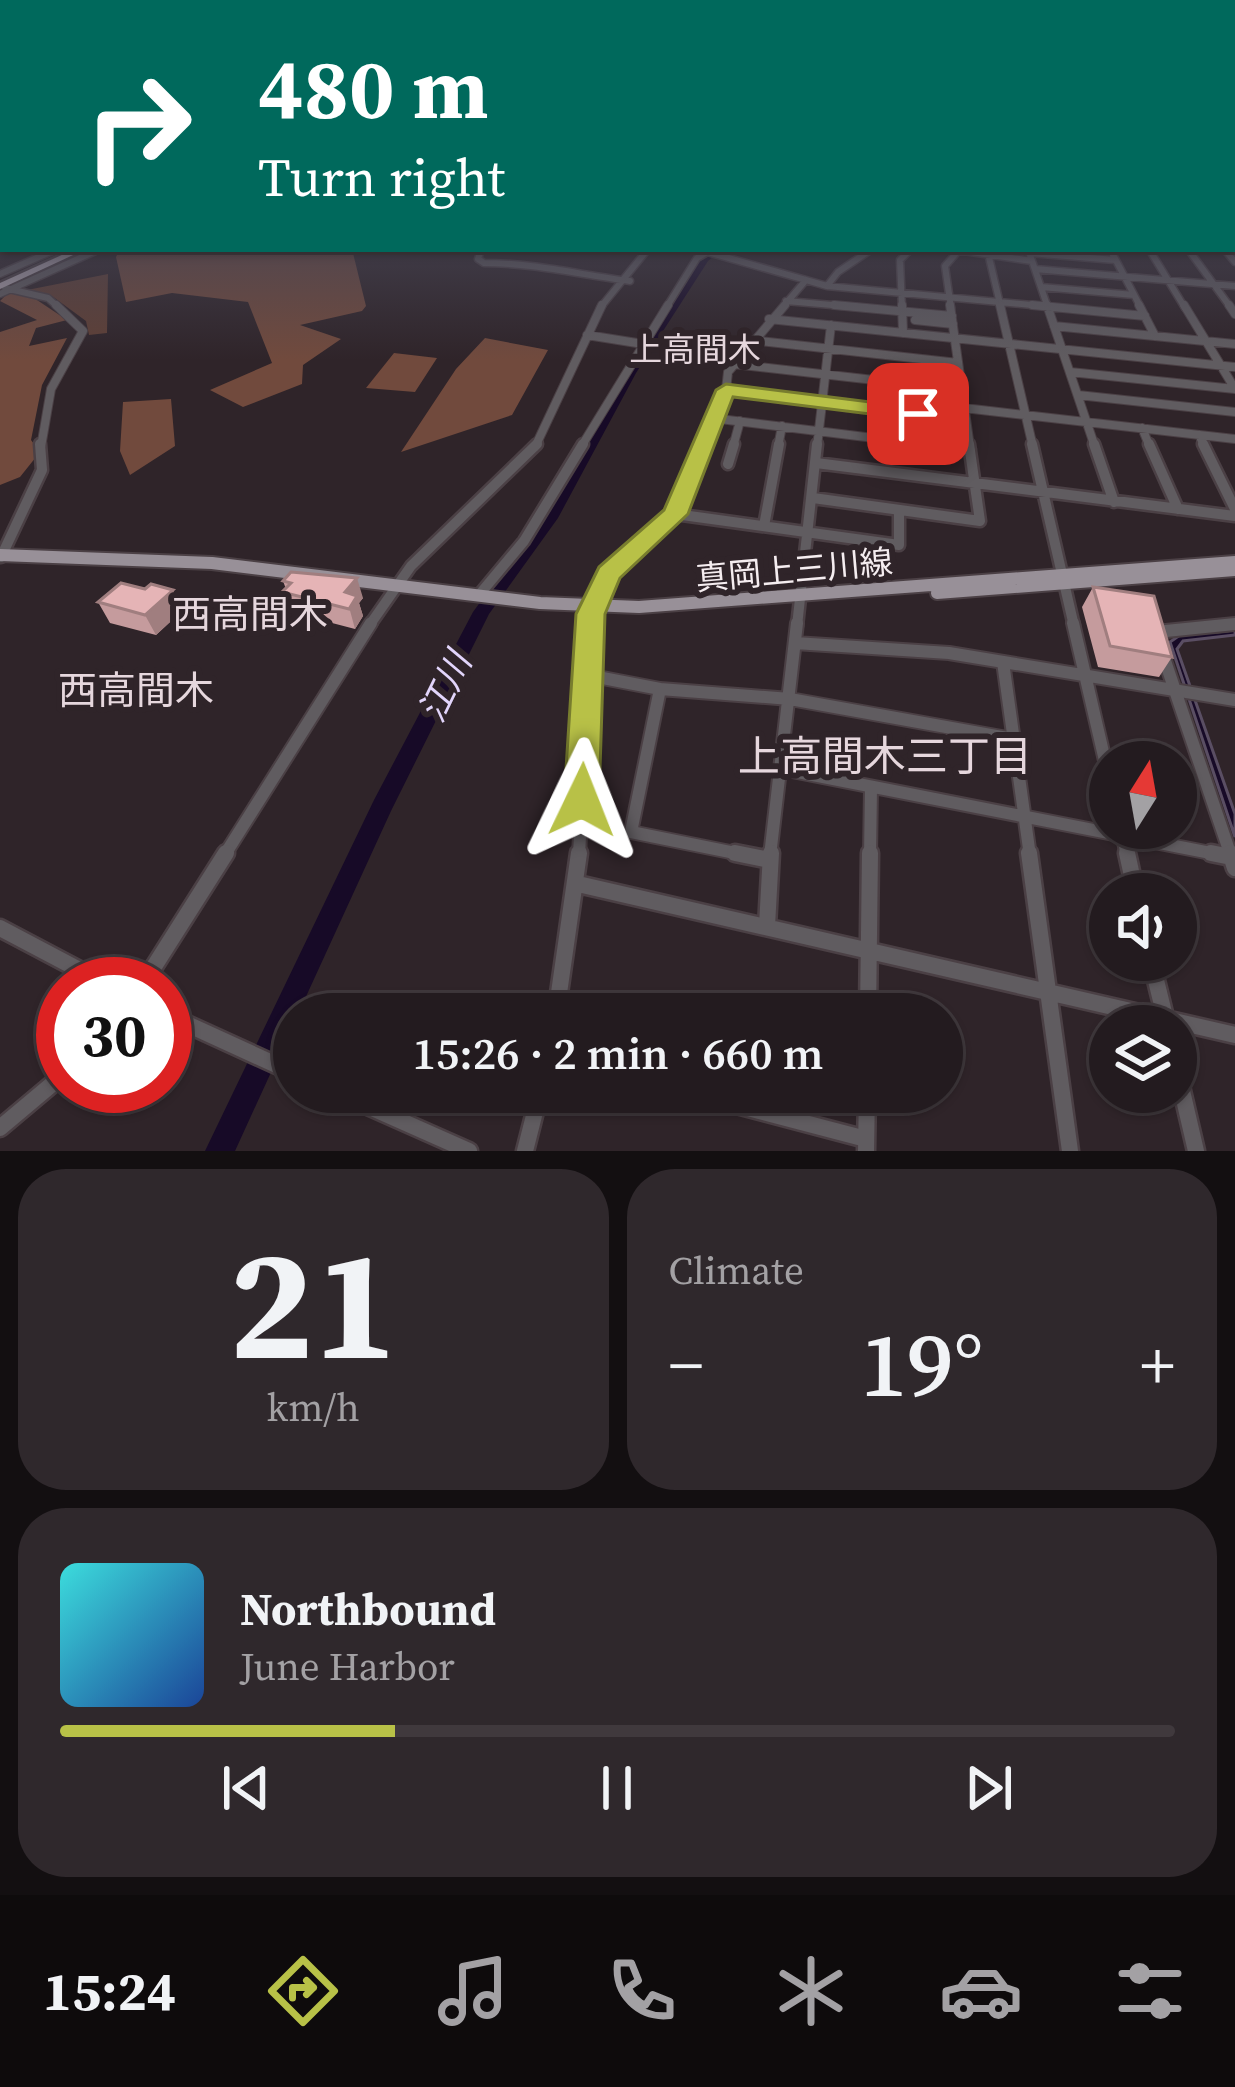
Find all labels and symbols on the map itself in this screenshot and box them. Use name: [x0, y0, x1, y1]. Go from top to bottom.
district label: 上高間木: [629, 327, 761, 372]
pin: [867, 363, 969, 465]
street label: 真岡上三川線: [693, 539, 895, 601]
district label: 西高間木: [172, 588, 328, 641]
water label: 江川: [407, 640, 485, 730]
district label: 西高間木: [58, 664, 214, 717]
district label: 上高間木三丁目: [738, 727, 1032, 785]
position arrow: [519, 737, 645, 863]
north arrow: [1089, 741, 1197, 849]
speed limit sign: 30: [36, 957, 192, 1113]

